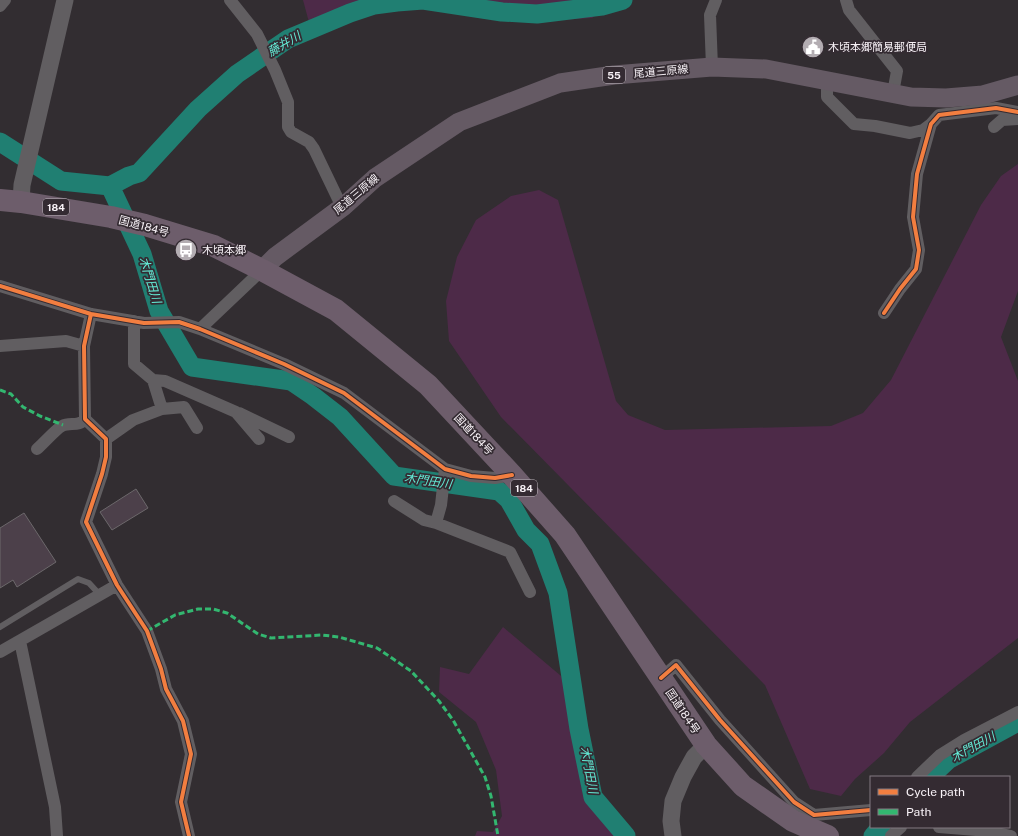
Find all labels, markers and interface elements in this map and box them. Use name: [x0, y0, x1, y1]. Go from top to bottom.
water label: 藤井川: [265, 28, 305, 59]
public building icon: 木頃本郷簡易郵便局: [800, 34, 826, 60]
place label: 木頃本郷簡易郵便局: [828, 41, 927, 53]
street label: 尾道三原線: [633, 63, 689, 79]
road number: 55: [603, 67, 625, 83]
street label: 尾道三原線: [331, 172, 381, 216]
road number: 184: [43, 199, 69, 215]
street label: 国道184号: [118, 214, 170, 238]
bus stop icon: 木頃本郷: [173, 237, 199, 263]
place label: 木頃本郷: [202, 244, 246, 256]
water label: 木門田川: [136, 255, 164, 307]
street label: 国道184号: [452, 411, 496, 457]
water label: 木門田川: [403, 471, 455, 492]
road number: 184: [511, 480, 537, 496]
street label: 国道184号: [664, 686, 702, 736]
water label: 木門田川: [949, 728, 999, 765]
water label: 木門田川: [578, 745, 601, 797]
legend: [870, 776, 1010, 828]
text: Cycle path: [906, 785, 965, 799]
text: Path: [906, 805, 932, 819]

